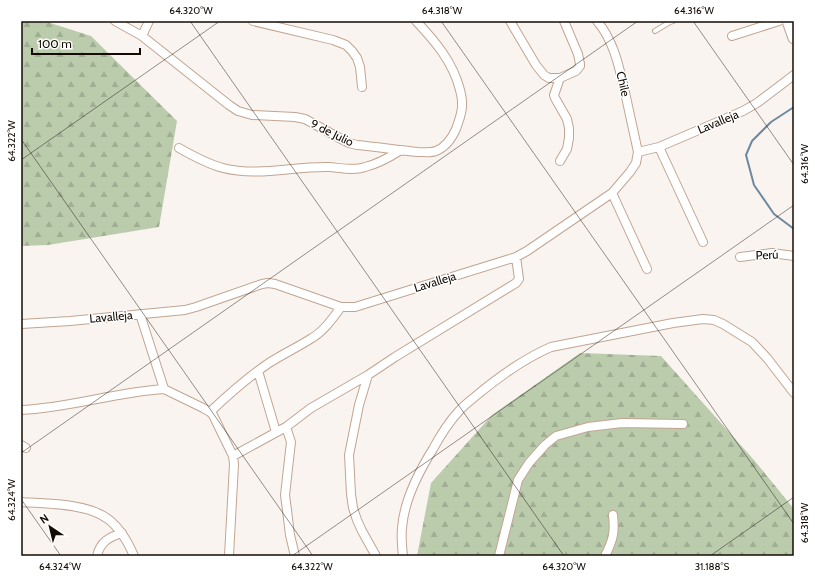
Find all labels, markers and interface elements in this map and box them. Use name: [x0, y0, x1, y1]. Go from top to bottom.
text: 64.320°W: [169, 4, 213, 17]
text: 64.318°W: [422, 4, 463, 17]
text: 64.316°W: [674, 4, 715, 17]
scale bar: [32, 30, 140, 56]
text: 100 m: [38, 36, 72, 51]
street label: Chile: [613, 70, 634, 98]
street label: Lavalleja: [695, 106, 741, 137]
street label: 9 de Julio: [308, 116, 357, 150]
text: 64.322°W: [5, 120, 18, 162]
text: 64.316°W: [798, 143, 811, 184]
street label: Perú: [755, 247, 779, 262]
street label: Lavalleja: [412, 268, 458, 295]
street label: Lavalleja: [89, 307, 133, 326]
text: 64.324°W: [5, 478, 18, 521]
text: 64.318°W: [798, 502, 811, 543]
north arrow: [30, 507, 70, 547]
text: N: [37, 511, 51, 527]
text: 64.324°W: [39, 560, 82, 573]
text: 64.322°W: [291, 560, 333, 573]
text: 64.320°W: [542, 560, 586, 573]
text: 31.188°S: [695, 560, 730, 573]

